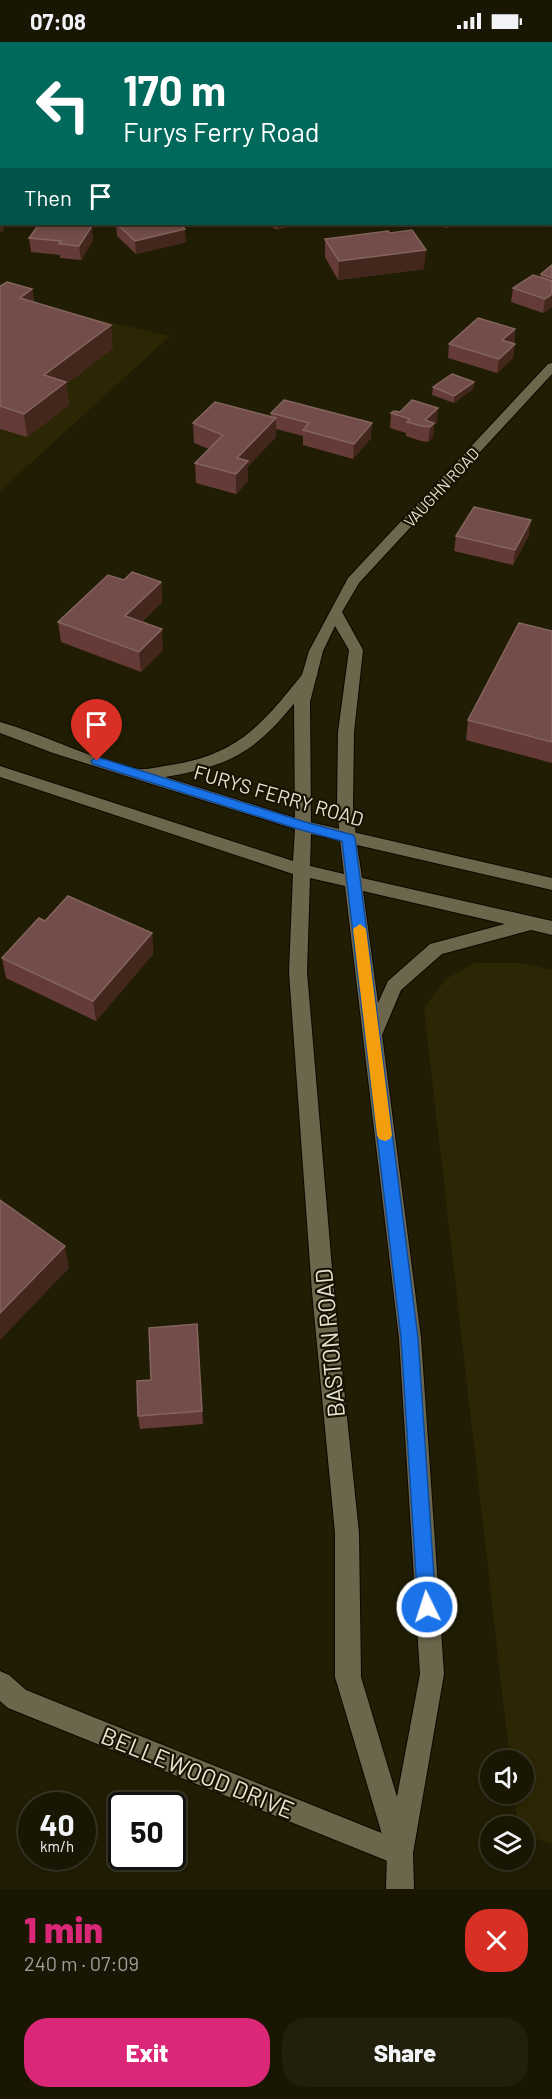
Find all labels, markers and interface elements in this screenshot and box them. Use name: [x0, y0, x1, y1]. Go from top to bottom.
text: 07:08: [30, 8, 86, 34]
text: 170 m: [123, 64, 226, 114]
icon: left: [24, 66, 102, 144]
text: Furys Ferry Road: [123, 115, 320, 147]
icon: arrive: [84, 180, 117, 213]
text: Then: [24, 184, 72, 210]
street label: VAUGHN ROAD: [400, 443, 482, 531]
pin: [71, 699, 122, 761]
icon: arrive: [80, 708, 113, 741]
street label: FURYS FERRY ROAD: [191, 759, 367, 831]
street label: BASTON ROAD: [308, 1267, 350, 1419]
position arrow: [395, 1575, 459, 1639]
street label: BELLEWOOD DRIVE: [97, 1720, 299, 1824]
map controls: [480, 1750, 534, 1870]
button: sound: [480, 1750, 534, 1804]
speed limit sign: 50: [108, 1792, 186, 1870]
text: 40: [39, 1806, 75, 1842]
button: layers: [480, 1816, 534, 1870]
text: km/h: [40, 1837, 74, 1855]
text: 1 min: [24, 1907, 103, 1950]
button: close: [465, 1909, 528, 1972]
text: 240 m · 07:09: [24, 1951, 139, 1975]
button: Exit: [24, 2018, 270, 2087]
button: Share: [282, 2018, 528, 2087]

